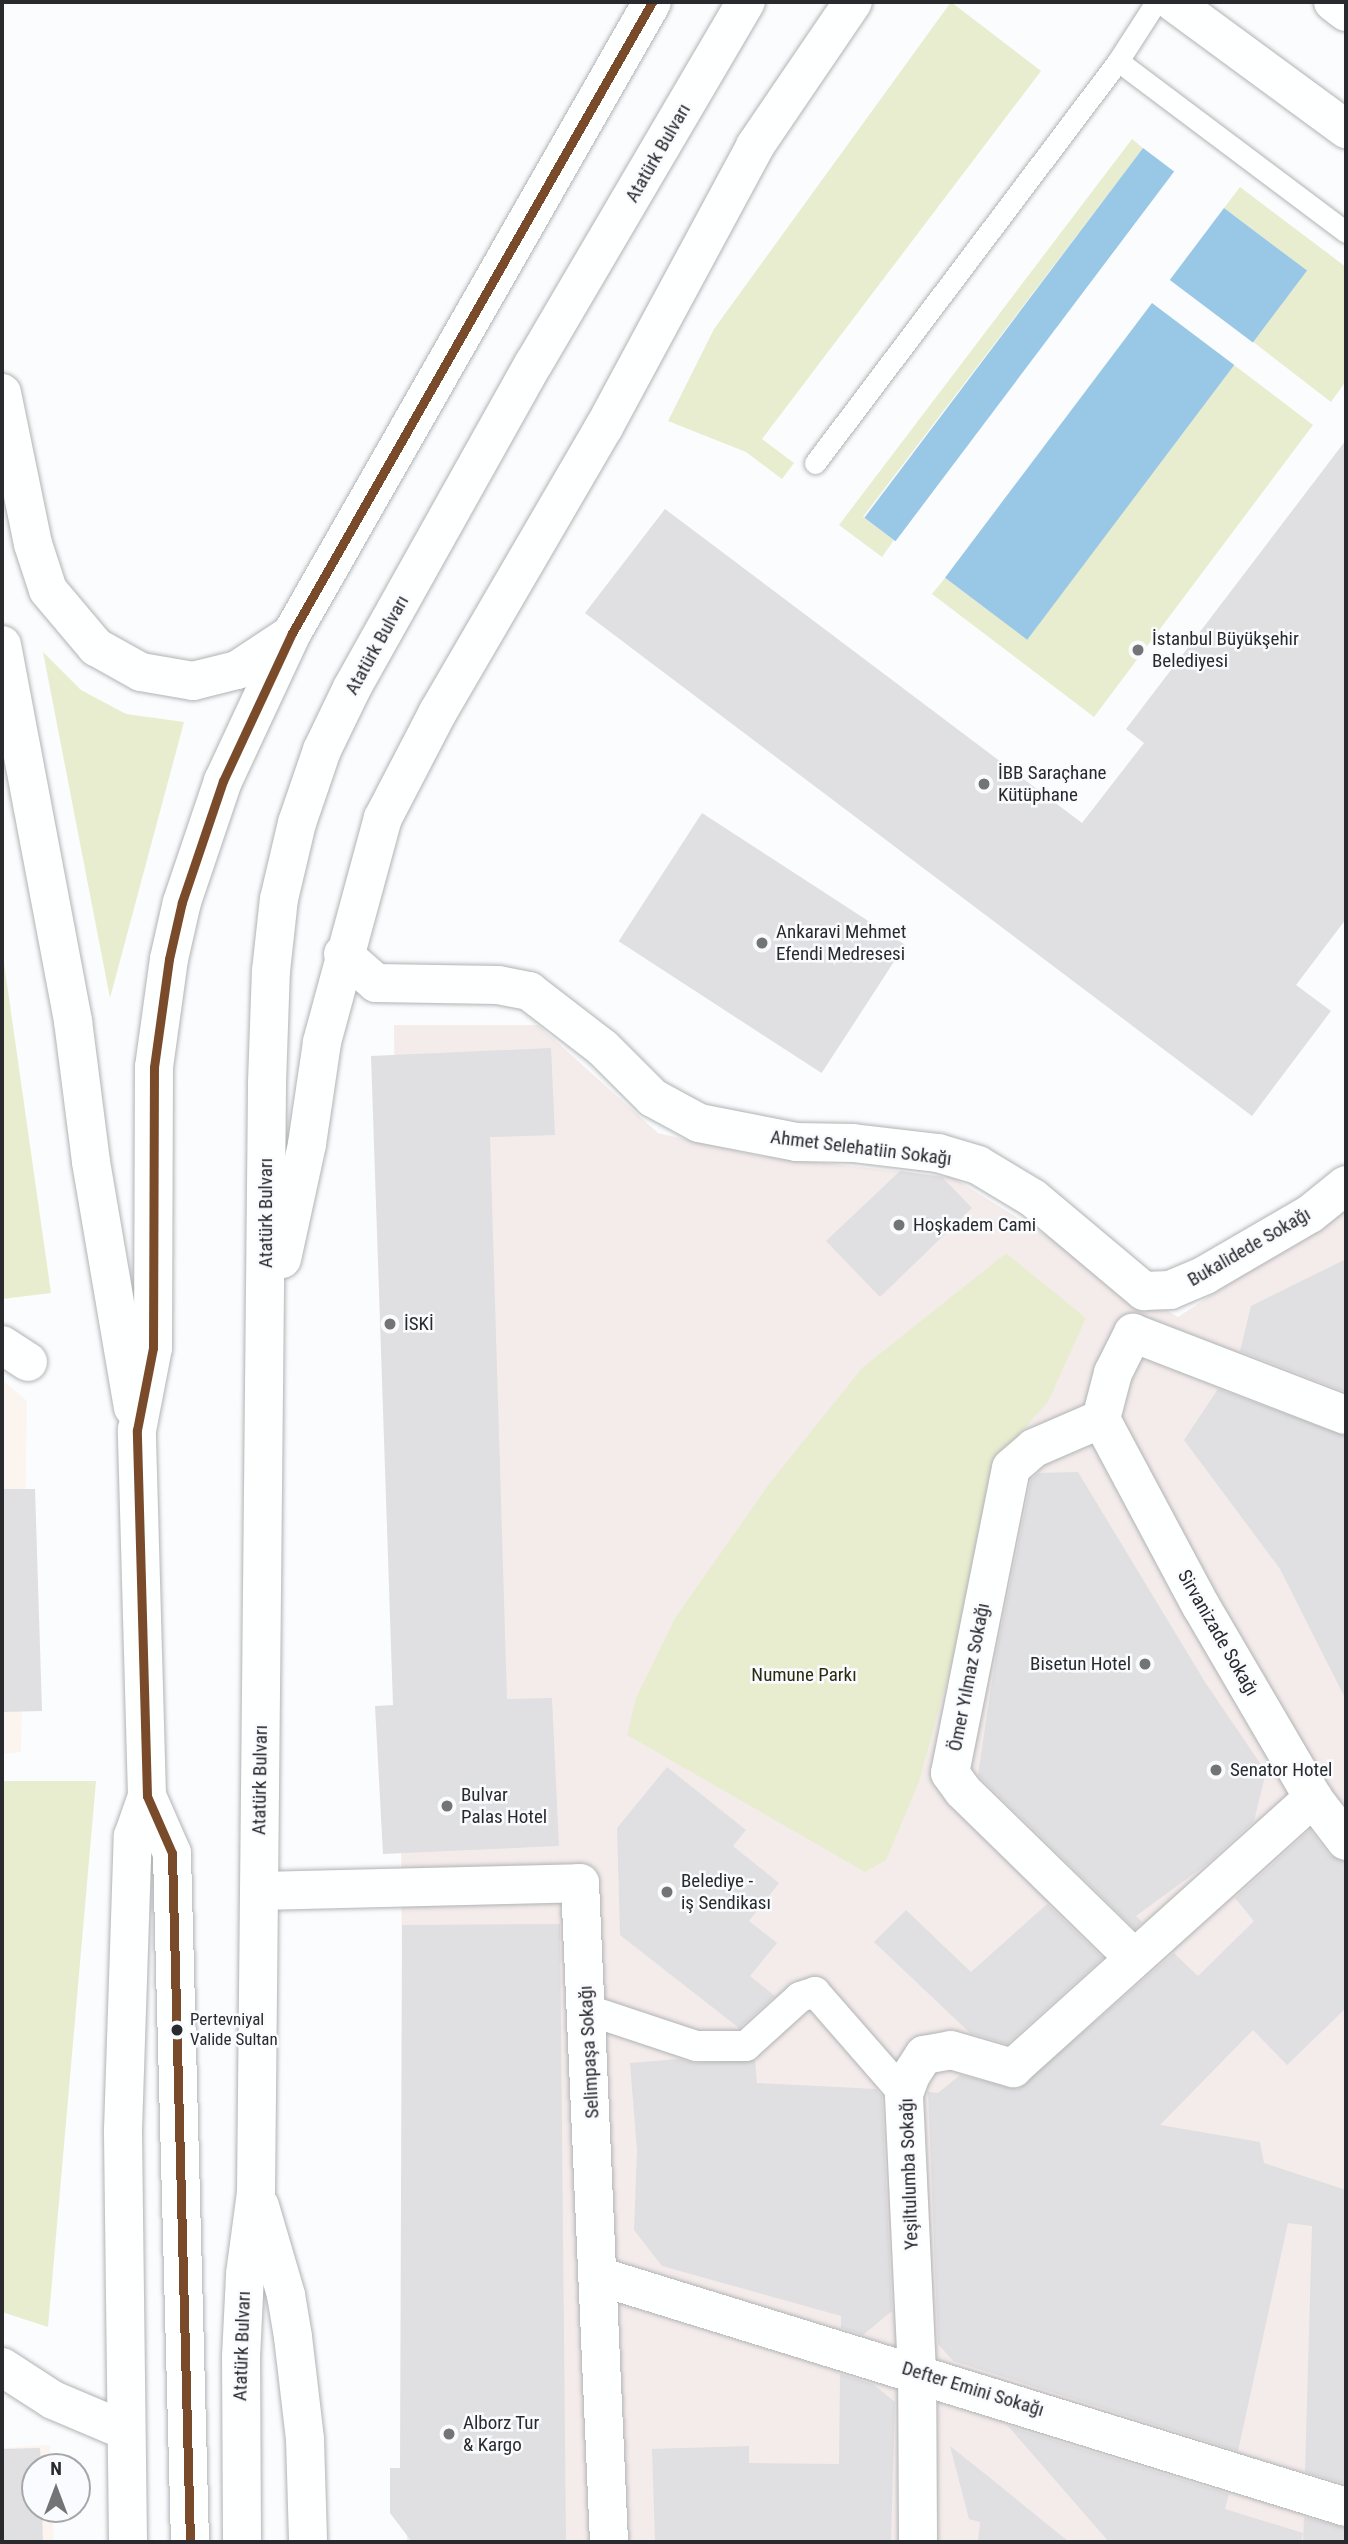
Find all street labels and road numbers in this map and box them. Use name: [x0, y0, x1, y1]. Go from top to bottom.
street label: Atatürk Bulvarı: [621, 100, 695, 206]
street label: Atatürk Bulvarı: [340, 591, 414, 699]
street label: Ahmet Selehatiin Sokağı: [769, 1126, 953, 1170]
street label: Atatürk Bulvarı: [255, 1158, 277, 1268]
street label: Bukalidede Sokağı: [1184, 1203, 1314, 1291]
street label: Sirvanizade Sokağı: [1173, 1566, 1263, 1700]
street label: Ömer Yılmaz Sokağı: [943, 1601, 995, 1753]
street label: Atatürk Bulvarı: [248, 1725, 272, 1835]
street label: Selimpaşa Sokağı: [574, 1985, 604, 2119]
street label: Yeşiltulumba Sokağı: [895, 2098, 923, 2250]
street label: Atatürk Bulvarı: [229, 2290, 255, 2402]
street label: Defter Emini Sokağı: [899, 2357, 1047, 2421]

